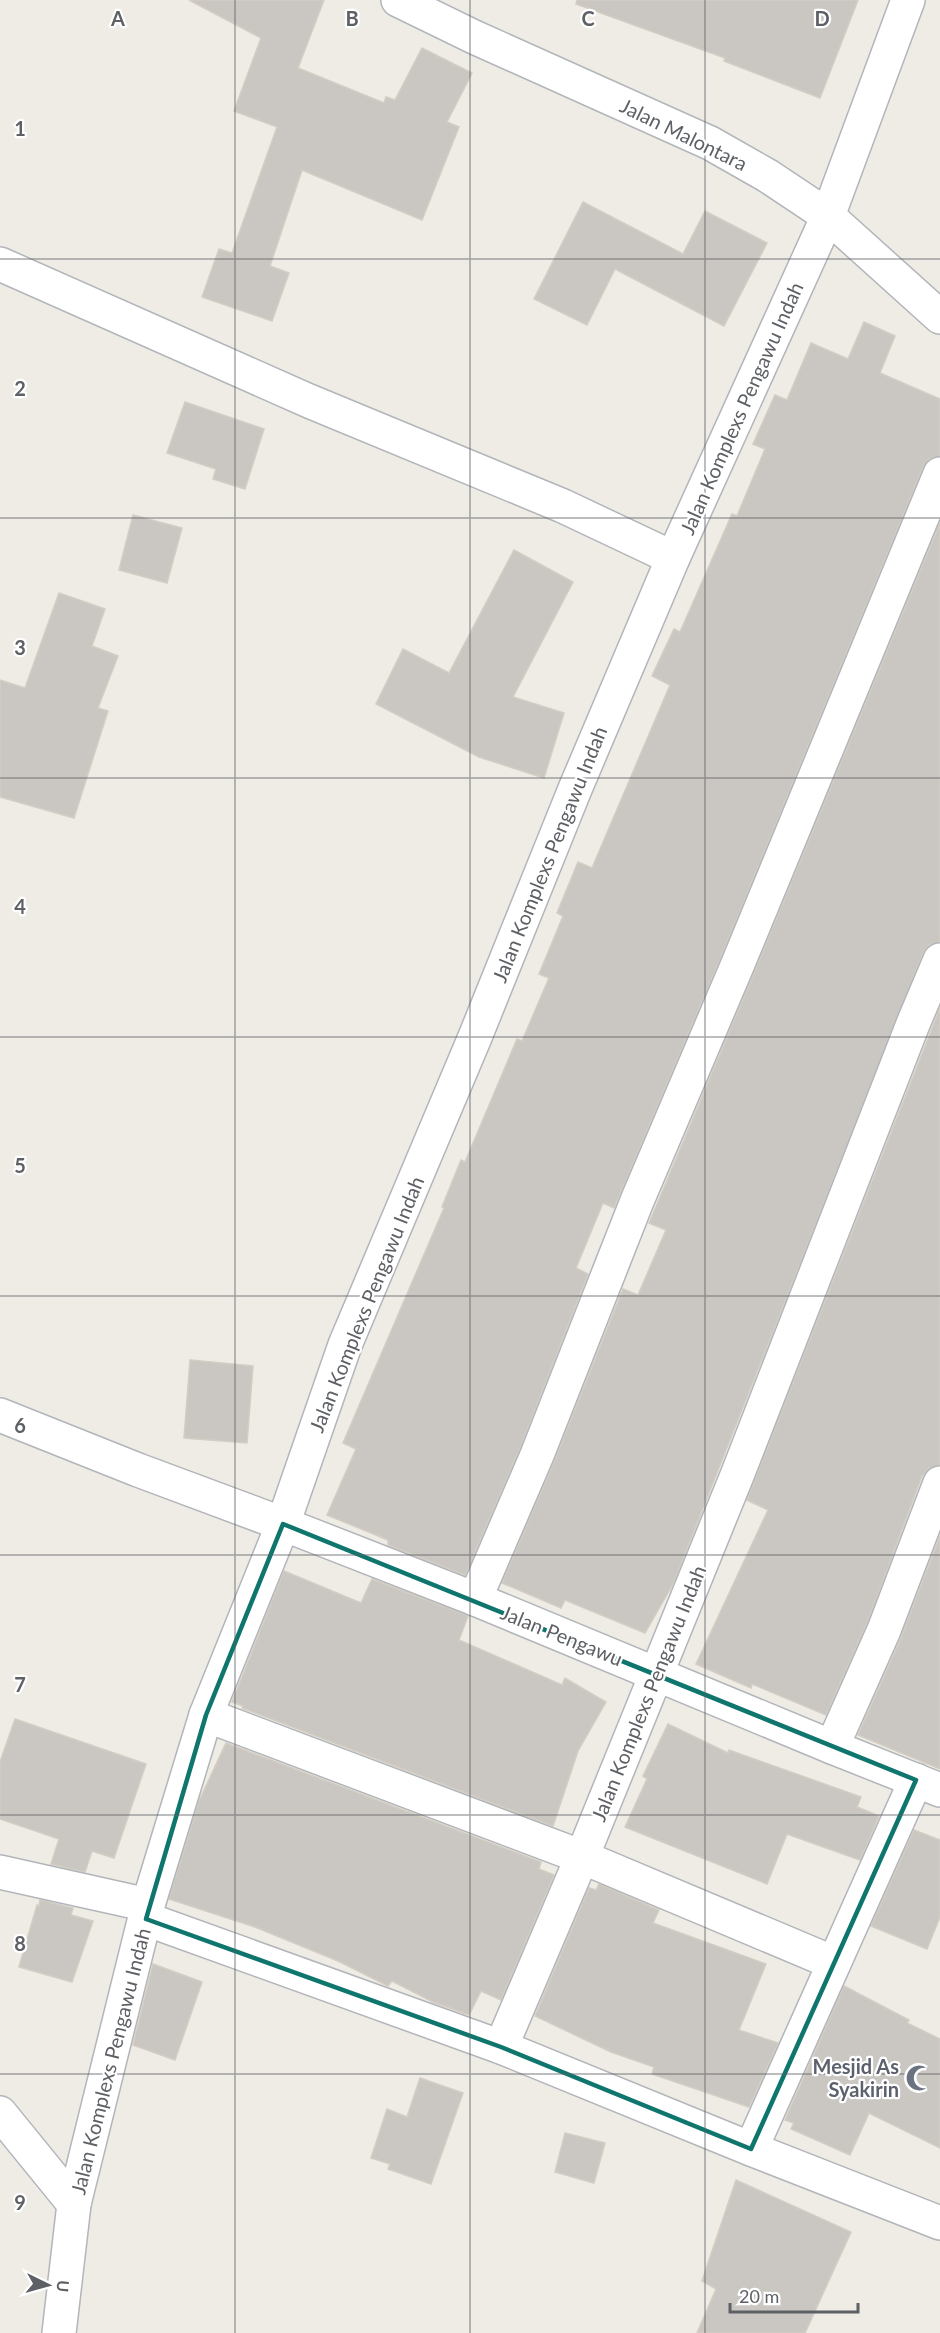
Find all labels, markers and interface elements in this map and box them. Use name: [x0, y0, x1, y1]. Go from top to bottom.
text: A: [110, 6, 125, 30]
text: B: [345, 6, 359, 30]
text: C: [581, 6, 595, 30]
text: D: [814, 6, 830, 30]
street label: Jalan Malontara: [617, 93, 751, 175]
text: 1: [14, 116, 26, 140]
street label: Jalan Komplexs Pengawu Indah: [674, 278, 808, 538]
text: 2: [14, 376, 26, 400]
text: 3: [14, 635, 26, 659]
street label: Jalan Komplexs Pengawu Indah: [487, 723, 611, 985]
text: 4: [14, 894, 26, 918]
text: 5: [14, 1153, 26, 1177]
street label: Jalan Komplexs Pengawu Indah: [304, 1173, 428, 1435]
text: 6: [14, 1413, 26, 1437]
street label: Jalan Komplexs Pengawu Indah: [586, 1562, 710, 1824]
street label: Jalan Pengawu: [498, 1600, 626, 1670]
text: 7: [14, 1672, 26, 1696]
street label: Jalan Komplexs Pengawu Indah: [65, 1925, 155, 2197]
text: 8: [14, 1931, 26, 1955]
place label: Mesjid As Syakirin: [813, 2054, 899, 2101]
mosque icon: Mesjid As Syakirin: [904, 2063, 934, 2093]
text: 9: [14, 2190, 26, 2214]
north arrow: [18, 2255, 78, 2315]
scale bar: [730, 2276, 858, 2314]
text: U: [53, 2280, 73, 2293]
text: 20 m: [739, 2285, 779, 2307]

